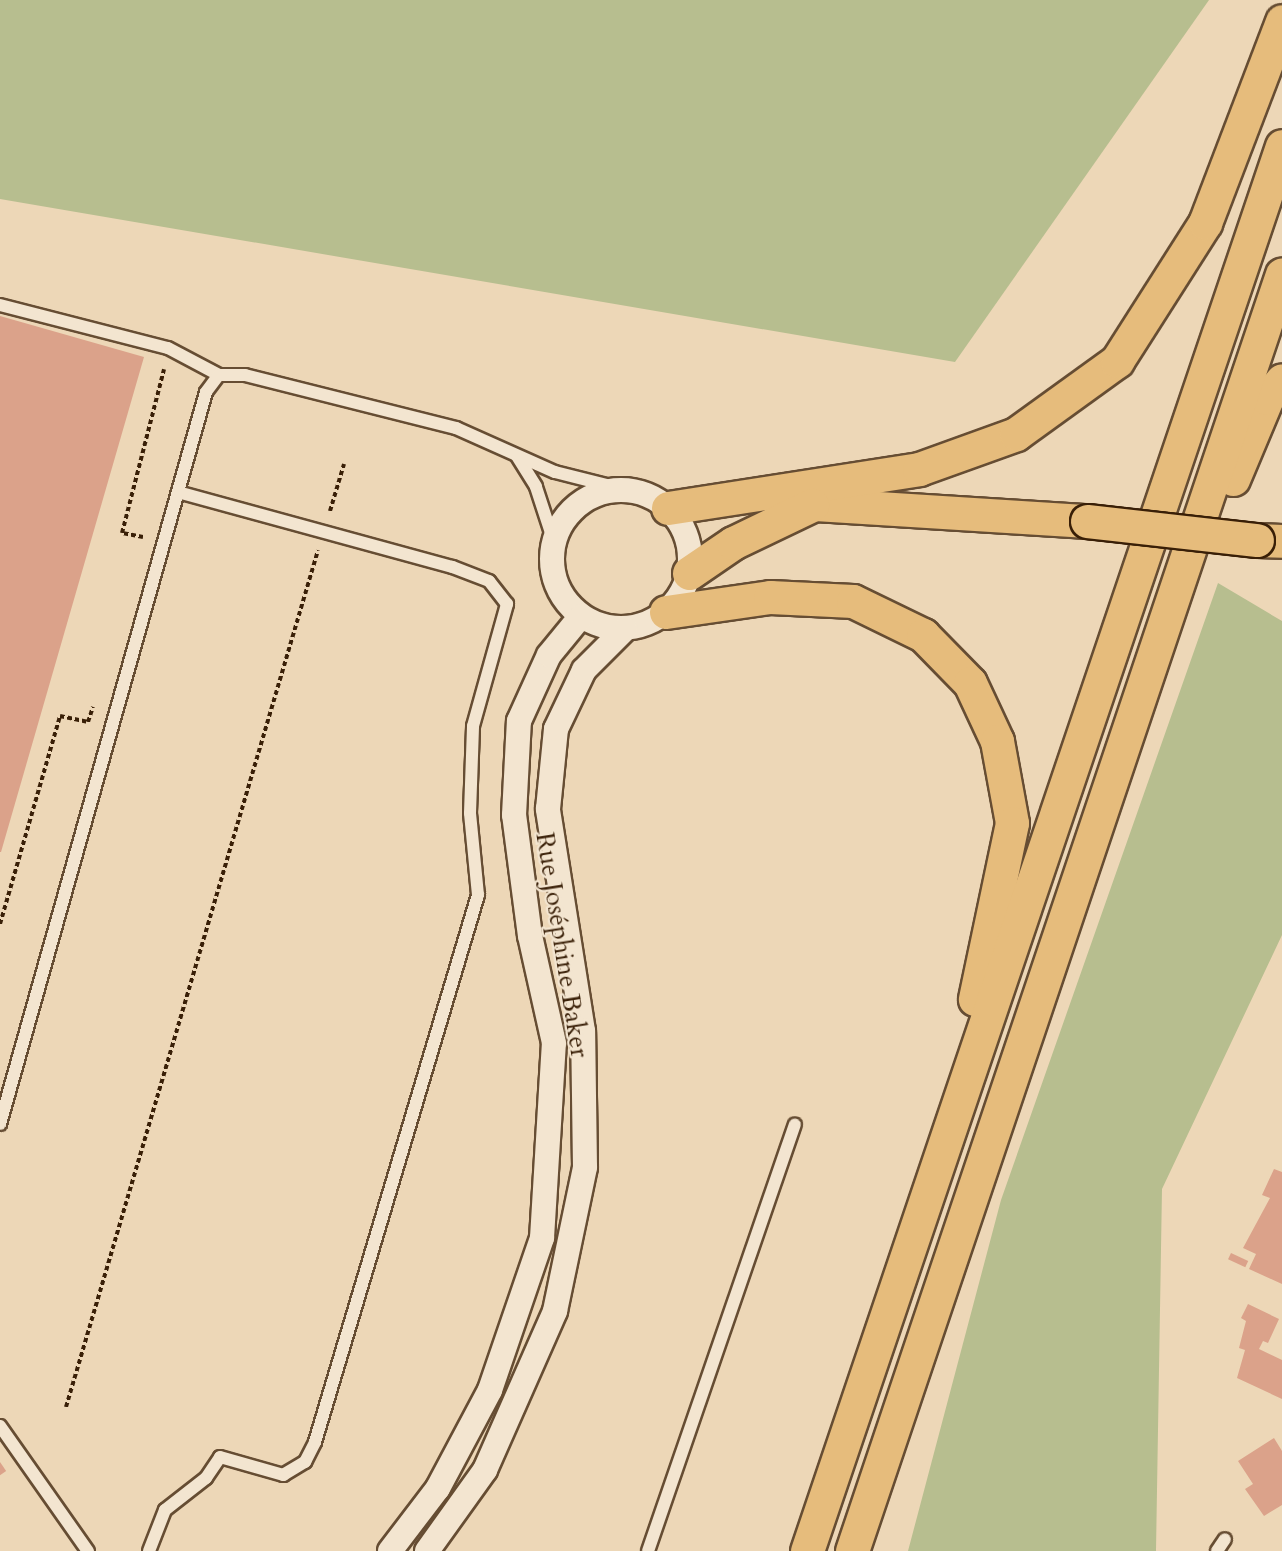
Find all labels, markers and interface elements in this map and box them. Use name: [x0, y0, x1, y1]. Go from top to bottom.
street label: Rue Joséphine Baker: [529, 830, 595, 1060]

